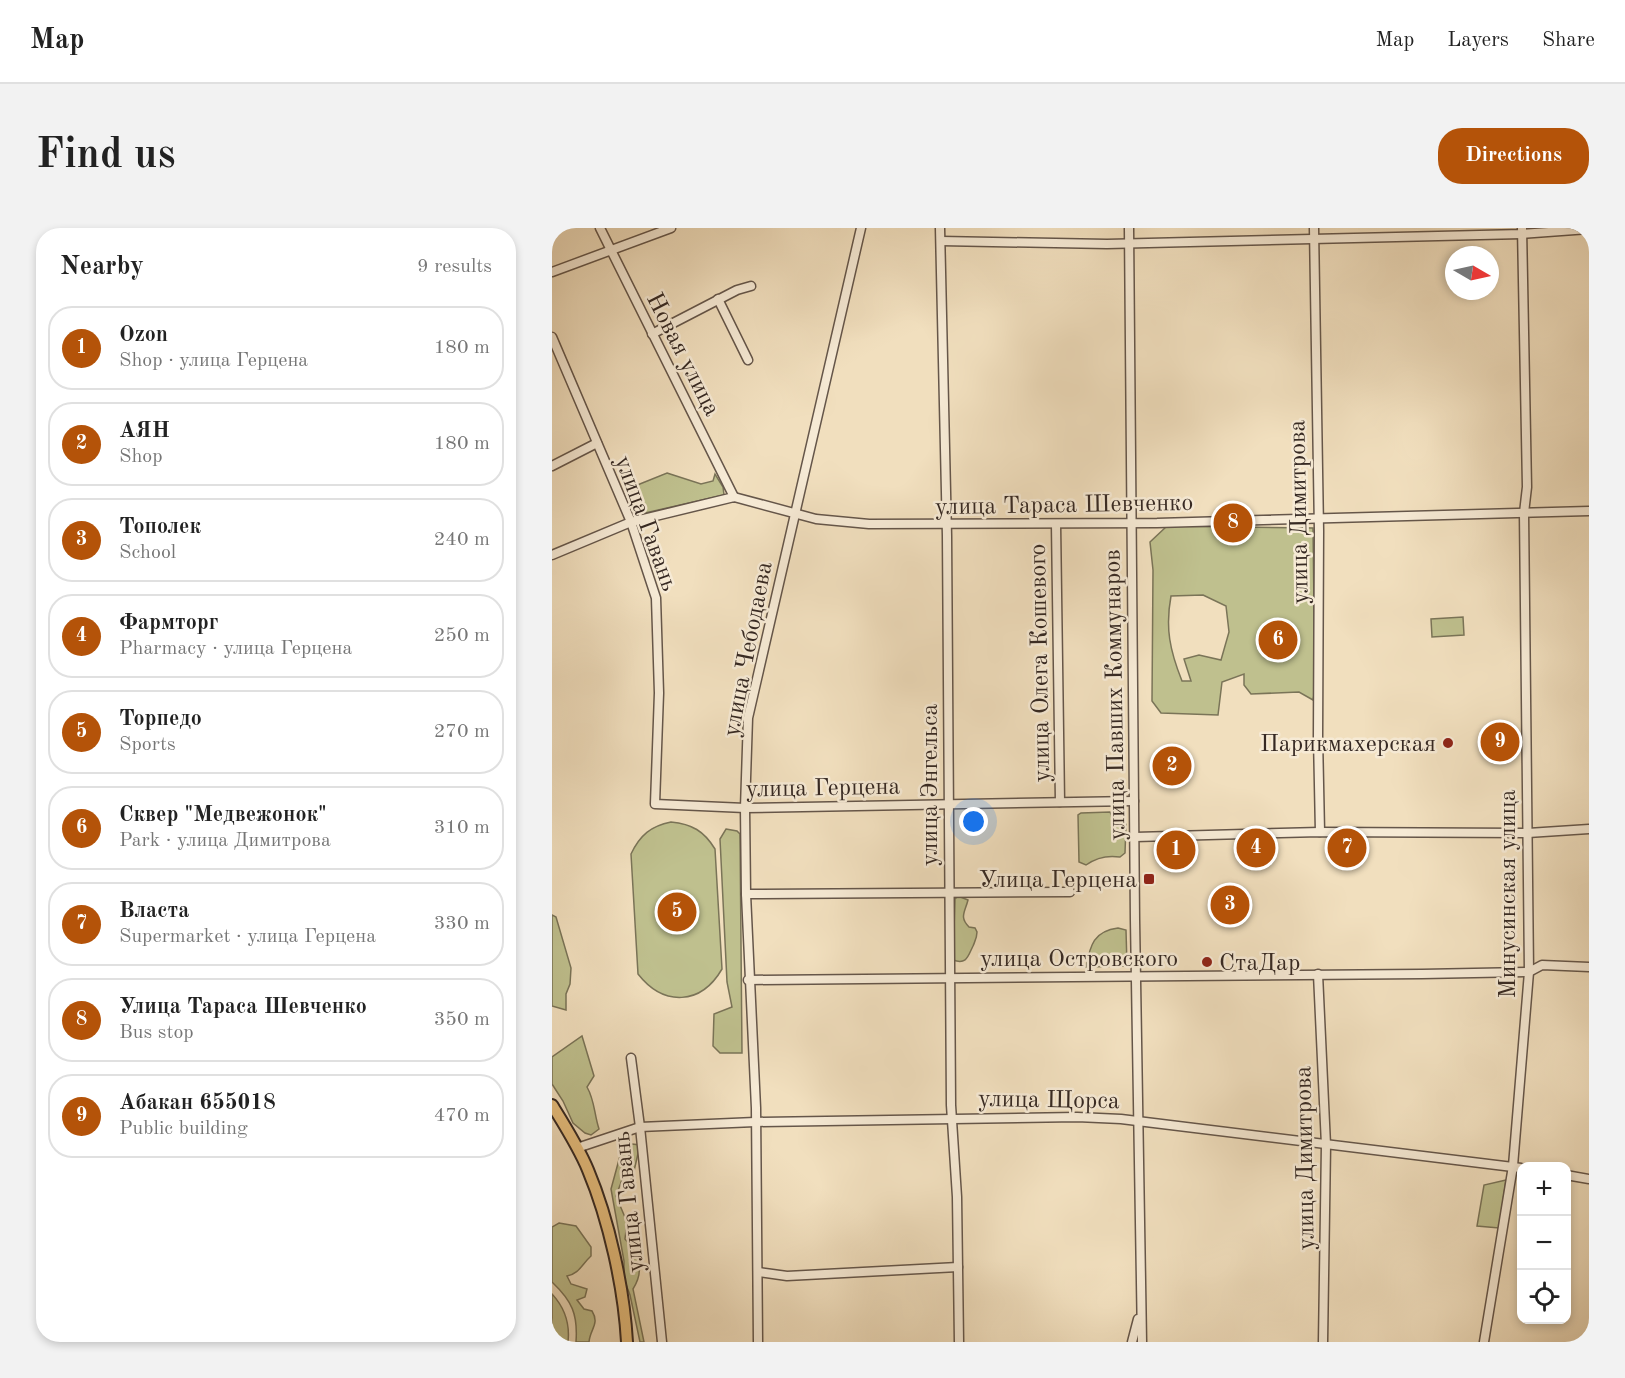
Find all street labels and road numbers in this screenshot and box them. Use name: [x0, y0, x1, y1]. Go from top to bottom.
street label: Новая улица: [641, 289, 724, 421]
street label: улица Димитрова: [1286, 419, 1314, 604]
street label: улица Гавань: [610, 453, 681, 594]
street label: улица Тараса Шевченко: [935, 492, 1193, 520]
street label: улица Олега Кошевого: [1027, 543, 1055, 783]
street label: улица Павших Коммунаров: [1101, 549, 1131, 841]
street label: улица Чебодаева: [720, 560, 778, 739]
street label: улица Энгельса: [919, 704, 943, 866]
street label: улица Герцена: [746, 776, 901, 802]
street label: Минусинская улица: [1497, 789, 1521, 999]
street label: улица Островского: [980, 948, 1178, 972]
street label: улица Димитрова: [1292, 1065, 1320, 1250]
street label: улица Щорса: [978, 1088, 1120, 1114]
street label: улица Гавань: [611, 1130, 649, 1274]

